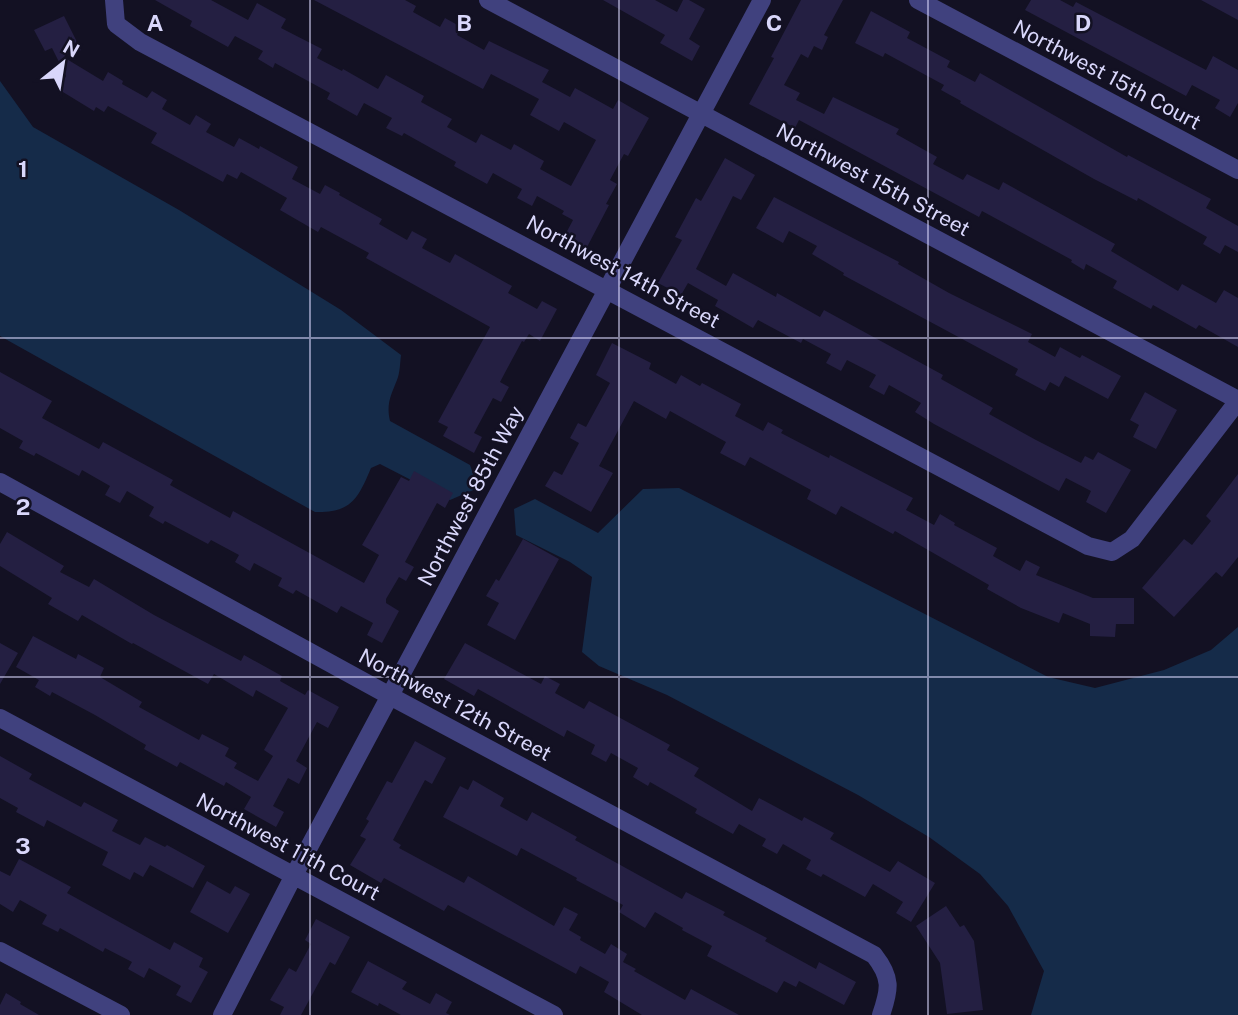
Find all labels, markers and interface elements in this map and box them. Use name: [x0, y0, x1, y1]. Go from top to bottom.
text: A: [147, 9, 164, 36]
text: B: [456, 9, 472, 36]
text: C: [766, 9, 782, 36]
text: D: [1075, 9, 1091, 36]
street label: Northwest 15th Court: [1009, 14, 1205, 135]
north arrow: [28, 28, 98, 98]
text: N: [60, 35, 83, 62]
street label: Northwest 15th Street: [772, 118, 974, 241]
text: 1: [18, 155, 28, 182]
street label: Northwest 14th Street: [522, 210, 724, 333]
street label: Northwest 85th Way: [412, 401, 529, 590]
text: 2: [16, 493, 30, 520]
street label: Northwest 12th Street: [355, 643, 556, 766]
street label: Northwest 11th Court: [192, 788, 384, 906]
text: 3: [15, 832, 31, 859]

